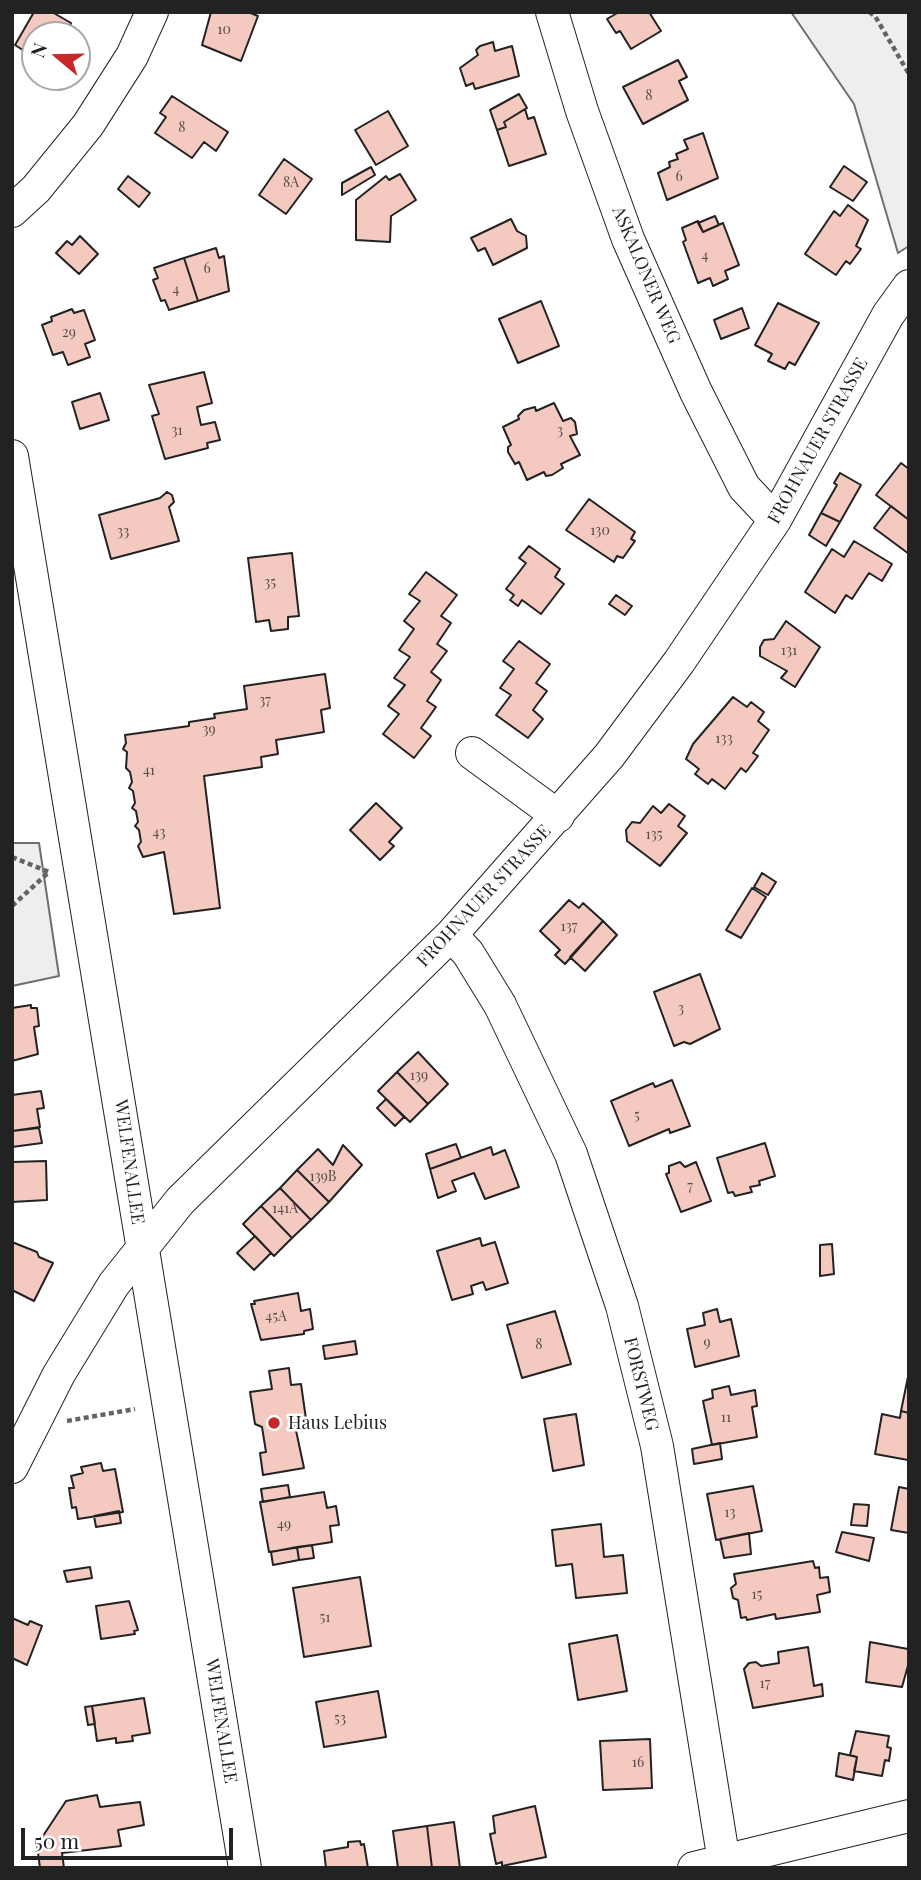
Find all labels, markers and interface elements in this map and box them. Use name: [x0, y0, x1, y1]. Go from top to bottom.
north arrow: [21, 21, 91, 91]
house number: 10: [217, 22, 231, 38]
text: N: [24, 39, 53, 61]
house number: 8: [645, 88, 653, 104]
house number: 8: [178, 120, 186, 136]
house number: 6: [675, 169, 683, 185]
house number: 8A: [283, 175, 299, 191]
street label: ASKALONER WEG: [607, 203, 685, 347]
house number: 4: [702, 248, 708, 264]
house number: 6: [203, 261, 211, 277]
house number: 4: [173, 282, 179, 298]
house number: 29: [62, 325, 76, 341]
street label: FROHNAUER STRASSE: [763, 354, 873, 528]
house number: 31: [171, 423, 183, 439]
house number: 3: [557, 423, 563, 439]
house number: 130: [590, 523, 610, 539]
house number: 33: [117, 524, 129, 540]
house number: 35: [264, 575, 276, 591]
house number: 131: [781, 643, 797, 659]
house number: 37: [259, 693, 271, 709]
house number: 39: [202, 722, 216, 738]
house number: 133: [715, 731, 733, 747]
house number: 41: [143, 763, 155, 779]
street label: FROHNAUER STRASSE: [413, 820, 555, 972]
house number: 43: [153, 825, 165, 841]
house number: 135: [645, 827, 663, 843]
house number: 137: [561, 919, 577, 935]
house number: 3: [678, 1001, 684, 1017]
house number: 139: [410, 1068, 428, 1084]
street label: WELFENALLEE: [110, 1098, 148, 1226]
house number: 5: [634, 1108, 640, 1124]
house number: 139B: [309, 1169, 337, 1185]
house number: 7: [687, 1179, 693, 1195]
house number: 141A: [272, 1201, 298, 1217]
house number: 45A: [265, 1309, 287, 1325]
street label: FORSTWEG: [619, 1335, 663, 1433]
house number: 9: [703, 1335, 711, 1351]
house number: 8: [535, 1337, 543, 1353]
house number: 11: [721, 1410, 731, 1426]
place label: Haus Lebius: [288, 1412, 387, 1434]
marker: Haus Lebius: [266, 1415, 282, 1431]
house number: 13: [724, 1505, 736, 1521]
house number: 49: [277, 1517, 291, 1533]
house number: 15: [752, 1587, 762, 1603]
house number: 51: [320, 1610, 330, 1626]
street label: WELFENALLEE: [201, 1657, 241, 1785]
house number: 17: [760, 1676, 770, 1692]
house number: 53: [334, 1711, 346, 1727]
house number: 16: [632, 1755, 644, 1771]
scale bar: [24, 1814, 236, 1858]
text: 50 m: [34, 1826, 79, 1854]

